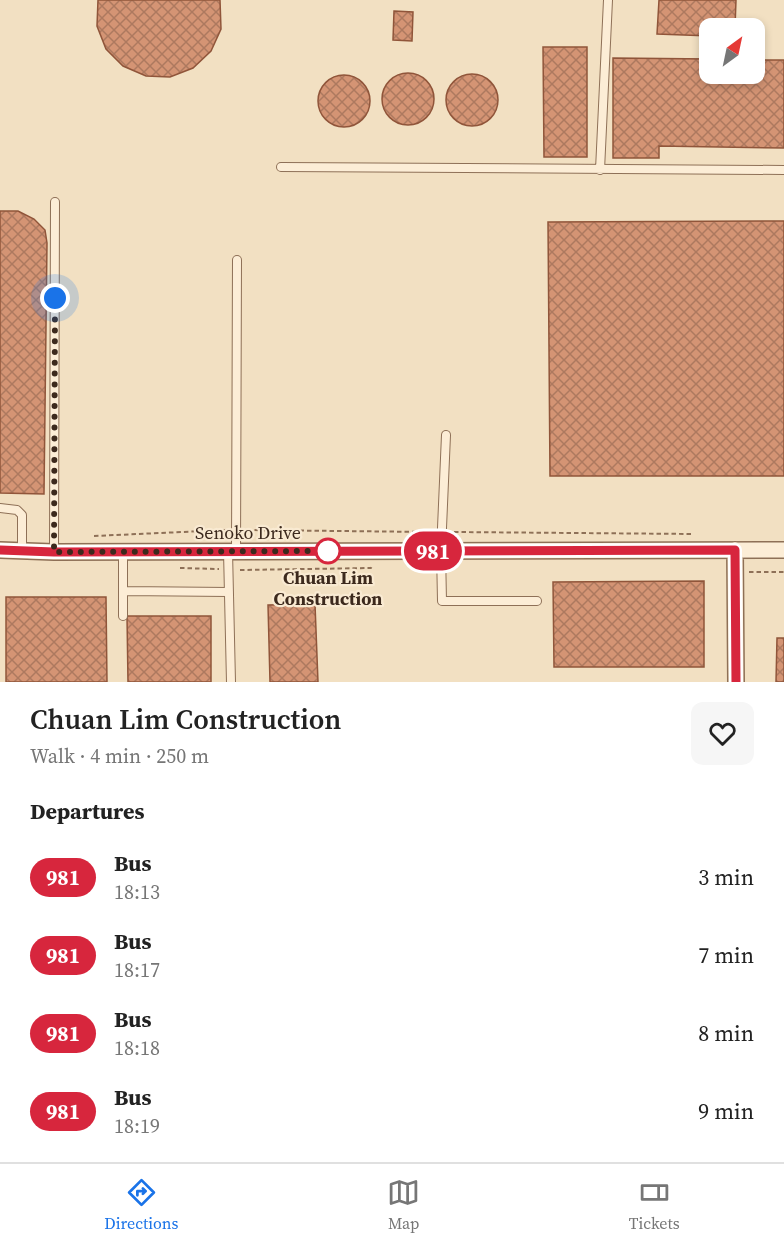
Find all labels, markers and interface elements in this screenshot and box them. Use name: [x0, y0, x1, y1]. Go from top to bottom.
north arrow: [699, 18, 765, 84]
map controls: [699, 18, 765, 84]
your location: [40, 283, 70, 313]
street label: Senoko Drive: [195, 520, 301, 545]
line badge: 981: [398, 532, 468, 570]
text: 981: [416, 537, 450, 566]
marker: Chuan Lim Construction: [315, 538, 341, 564]
place label: Chuan Lim Construction: [274, 565, 382, 611]
text: Chuan Lim Construction: [30, 700, 341, 738]
button: heart: [691, 702, 754, 765]
text: Walk · 4 min · 250 m: [30, 742, 209, 770]
text: Departures: [30, 796, 144, 826]
text: Bus: [114, 848, 151, 878]
text: 3 min: [698, 862, 754, 892]
text: 981: [46, 863, 80, 892]
text: 18:13: [114, 878, 160, 906]
text: Bus: [114, 926, 151, 956]
text: 7 min: [698, 940, 754, 970]
text: 981: [46, 941, 80, 970]
text: 18:17: [114, 956, 160, 984]
text: Bus: [114, 1004, 151, 1034]
text: 8 min: [698, 1018, 754, 1048]
text: 981: [46, 1019, 80, 1048]
text: 18:18: [114, 1034, 160, 1062]
text: Bus: [114, 1082, 151, 1112]
text: 9 min: [698, 1096, 754, 1126]
text: 981: [46, 1097, 80, 1126]
text: 18:19: [114, 1112, 160, 1140]
tab: Directions: [104, 1176, 178, 1234]
tab: Map: [387, 1176, 420, 1234]
tab: Tickets: [629, 1176, 680, 1234]

